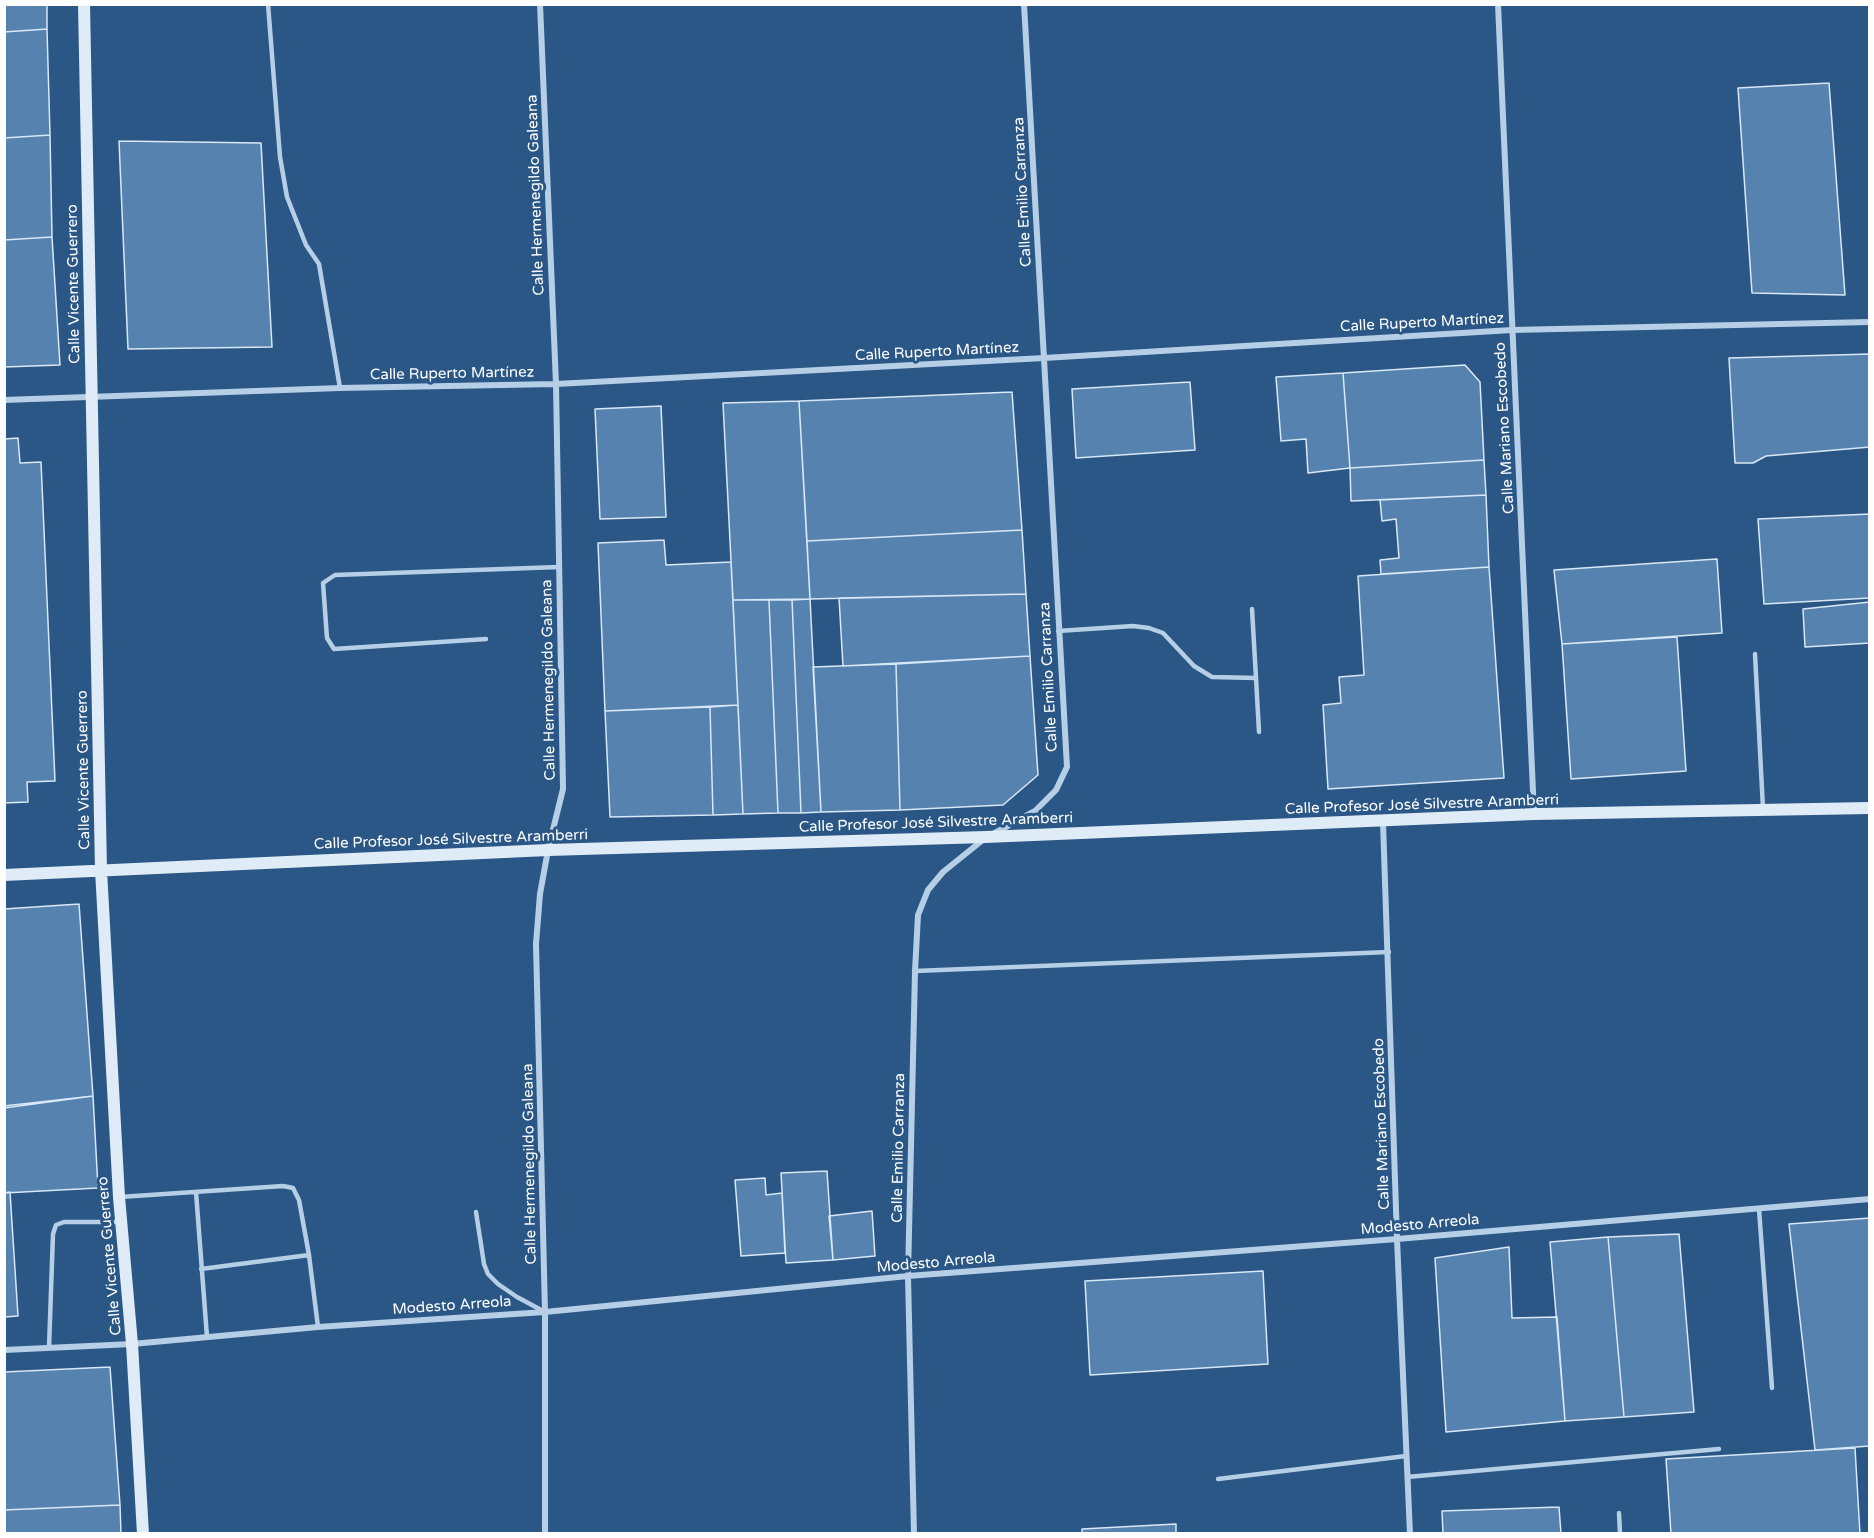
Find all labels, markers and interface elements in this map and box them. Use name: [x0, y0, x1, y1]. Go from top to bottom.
street label: Calle Hermenegildo Galeana: [523, 94, 549, 296]
street label: Calle Emilio Carranza: [1010, 117, 1036, 267]
street label: Calle Vicente Guerrero: [64, 204, 84, 364]
street label: Calle Ruperto Martínez: [1340, 310, 1504, 336]
street label: Calle Ruperto Martínez: [855, 339, 1019, 365]
street label: Calle Mariano Escobedo: [1492, 342, 1518, 514]
street label: Calle Ruperto Martínez: [370, 364, 534, 384]
street label: Calle Hermenegildo Galeana: [538, 579, 560, 781]
street label: Calle Emilio Carranza: [1036, 602, 1062, 752]
street label: Calle Vicente Guerrero: [74, 690, 94, 850]
street label: Calle Profesor José Silvestre Aramberri: [1284, 791, 1560, 819]
street label: Calle Profesor José Silvestre Aramberri: [798, 809, 1074, 837]
street label: Calle Profesor José Silvestre Aramberri: [313, 826, 589, 854]
street label: Calle Mariano Escobedo: [1370, 1038, 1394, 1210]
street label: Calle Hermenegildo Galeana: [519, 1063, 541, 1265]
street label: Calle Emilio Carranza: [889, 1073, 909, 1223]
street label: Calle Vicente Guerrero: [94, 1176, 126, 1336]
street label: Modesto Arreola: [1360, 1211, 1480, 1239]
street label: Modesto Arreola: [876, 1249, 996, 1277]
street label: Modesto Arreola: [392, 1293, 512, 1319]

